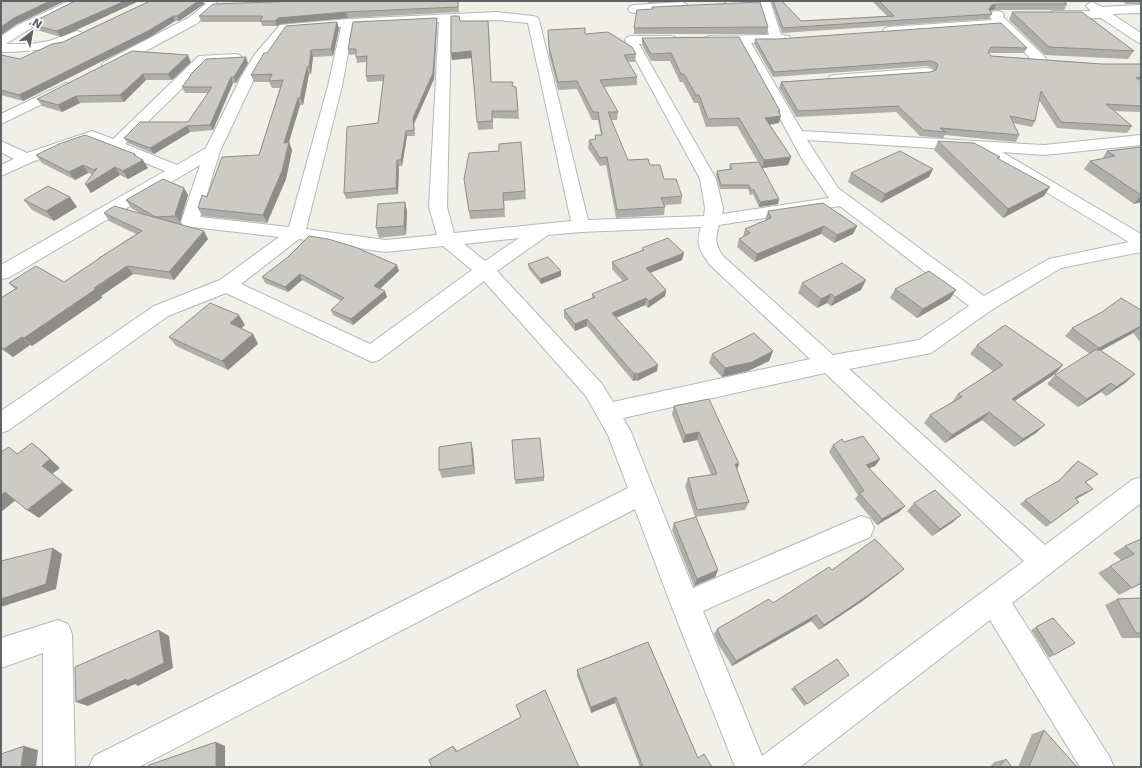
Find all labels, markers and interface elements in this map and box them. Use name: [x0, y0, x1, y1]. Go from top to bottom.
north arrow: [12, 12, 52, 52]
text: N: [30, 16, 44, 32]

